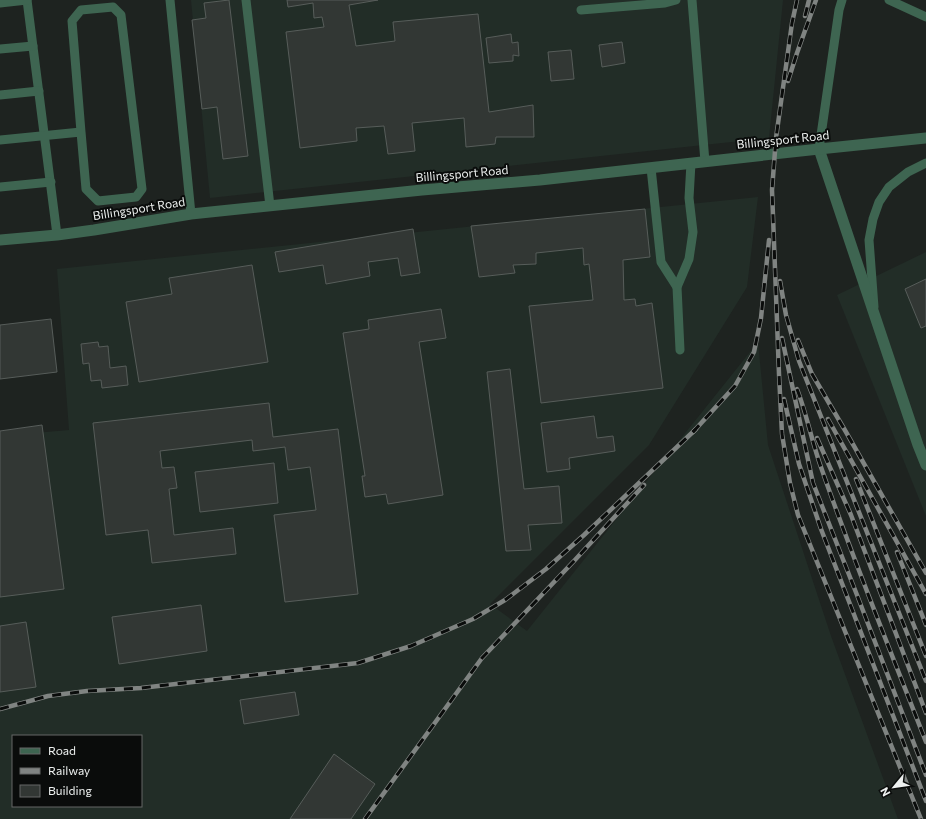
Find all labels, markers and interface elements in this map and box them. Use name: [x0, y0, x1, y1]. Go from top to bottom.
street label: Billingsport Road: [736, 127, 830, 151]
street label: Billingsport Road: [415, 162, 509, 184]
street label: Billingsport Road: [92, 194, 186, 222]
legend: [12, 735, 142, 807]
text: Road: [48, 743, 76, 757]
text: Railway: [48, 763, 90, 777]
north arrow: [874, 767, 914, 807]
text: Building: [48, 783, 92, 797]
text: N: [877, 785, 893, 799]

